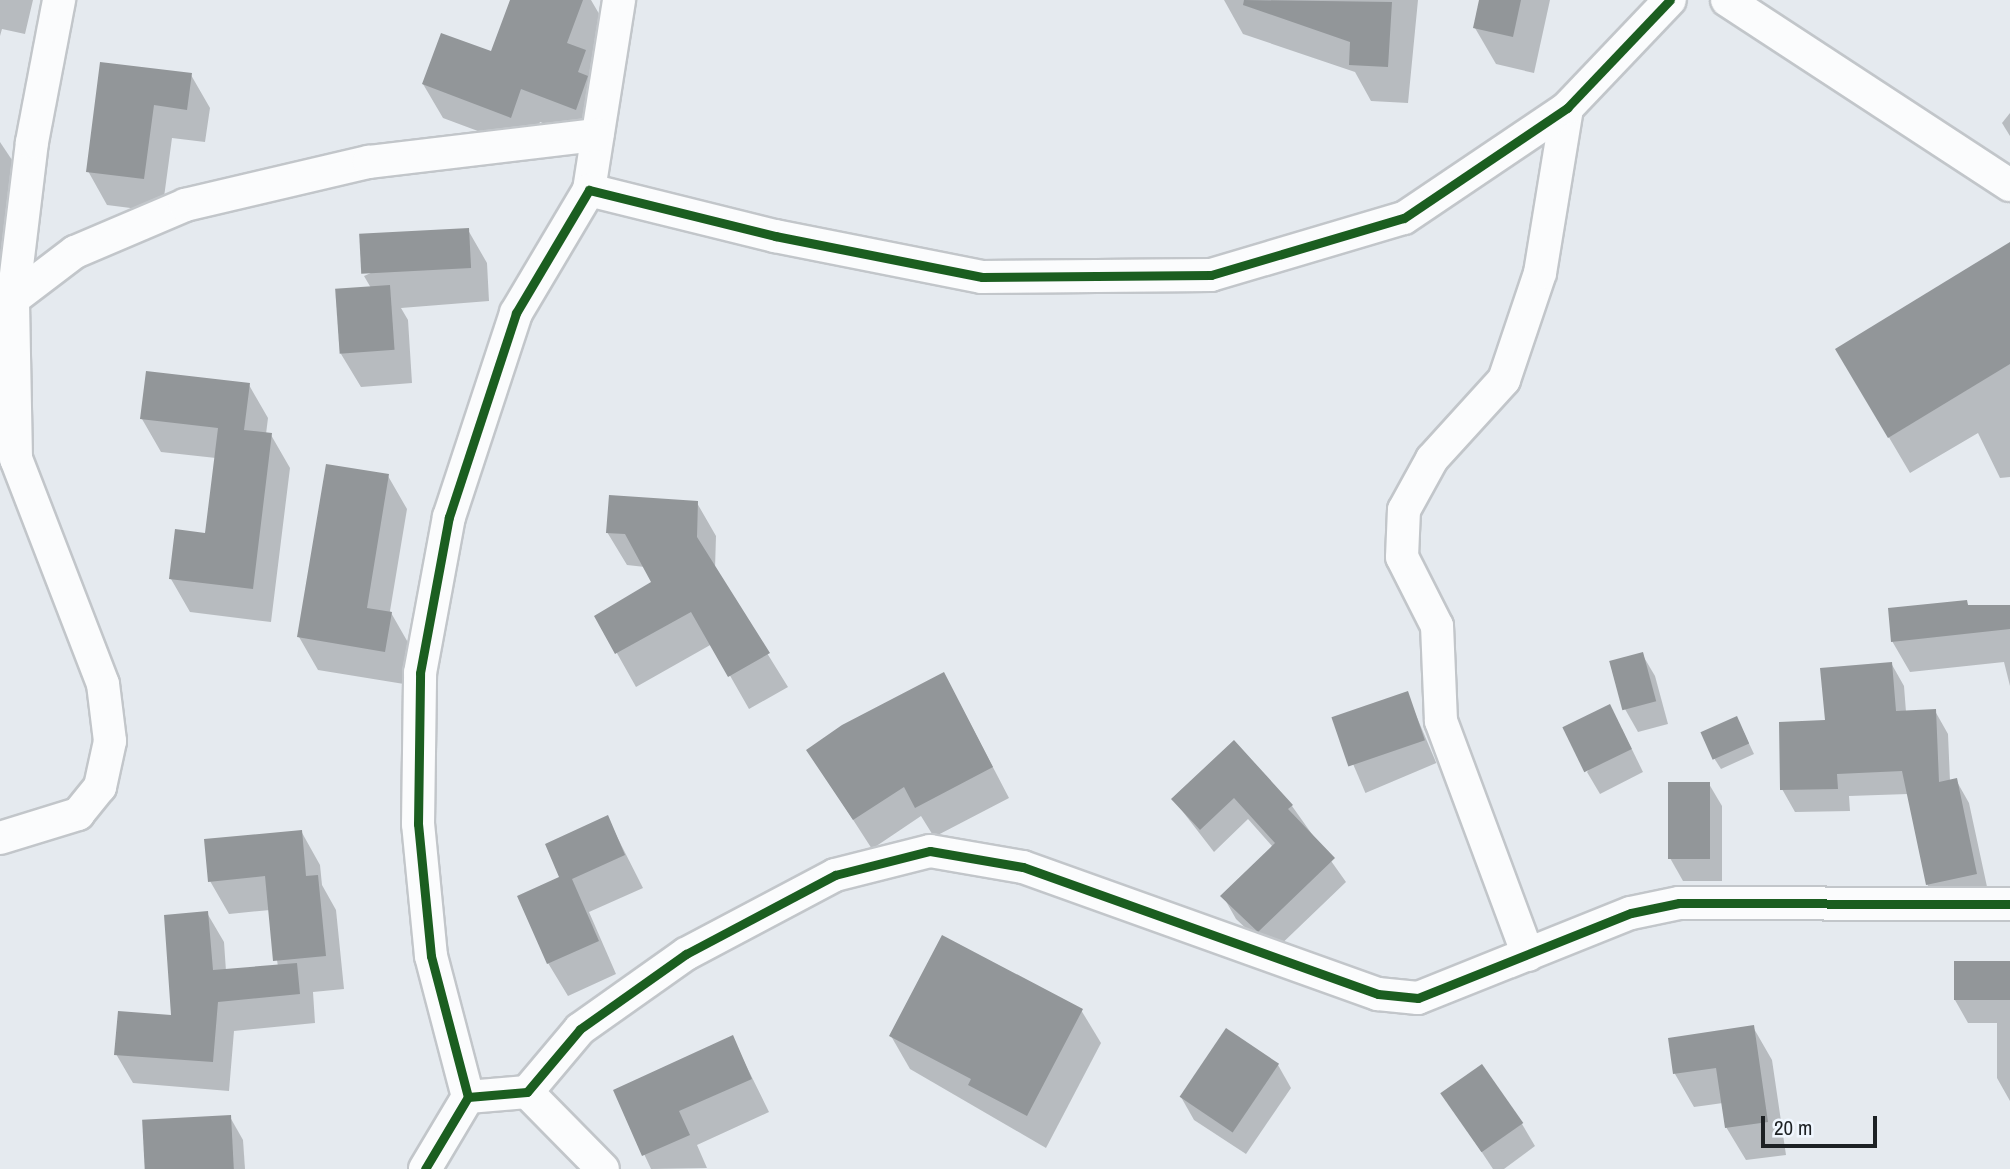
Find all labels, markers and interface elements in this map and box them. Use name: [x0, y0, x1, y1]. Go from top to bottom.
scale bar: [1765, 1102, 1881, 1146]
text: 20 m: [1774, 1113, 1812, 1142]

